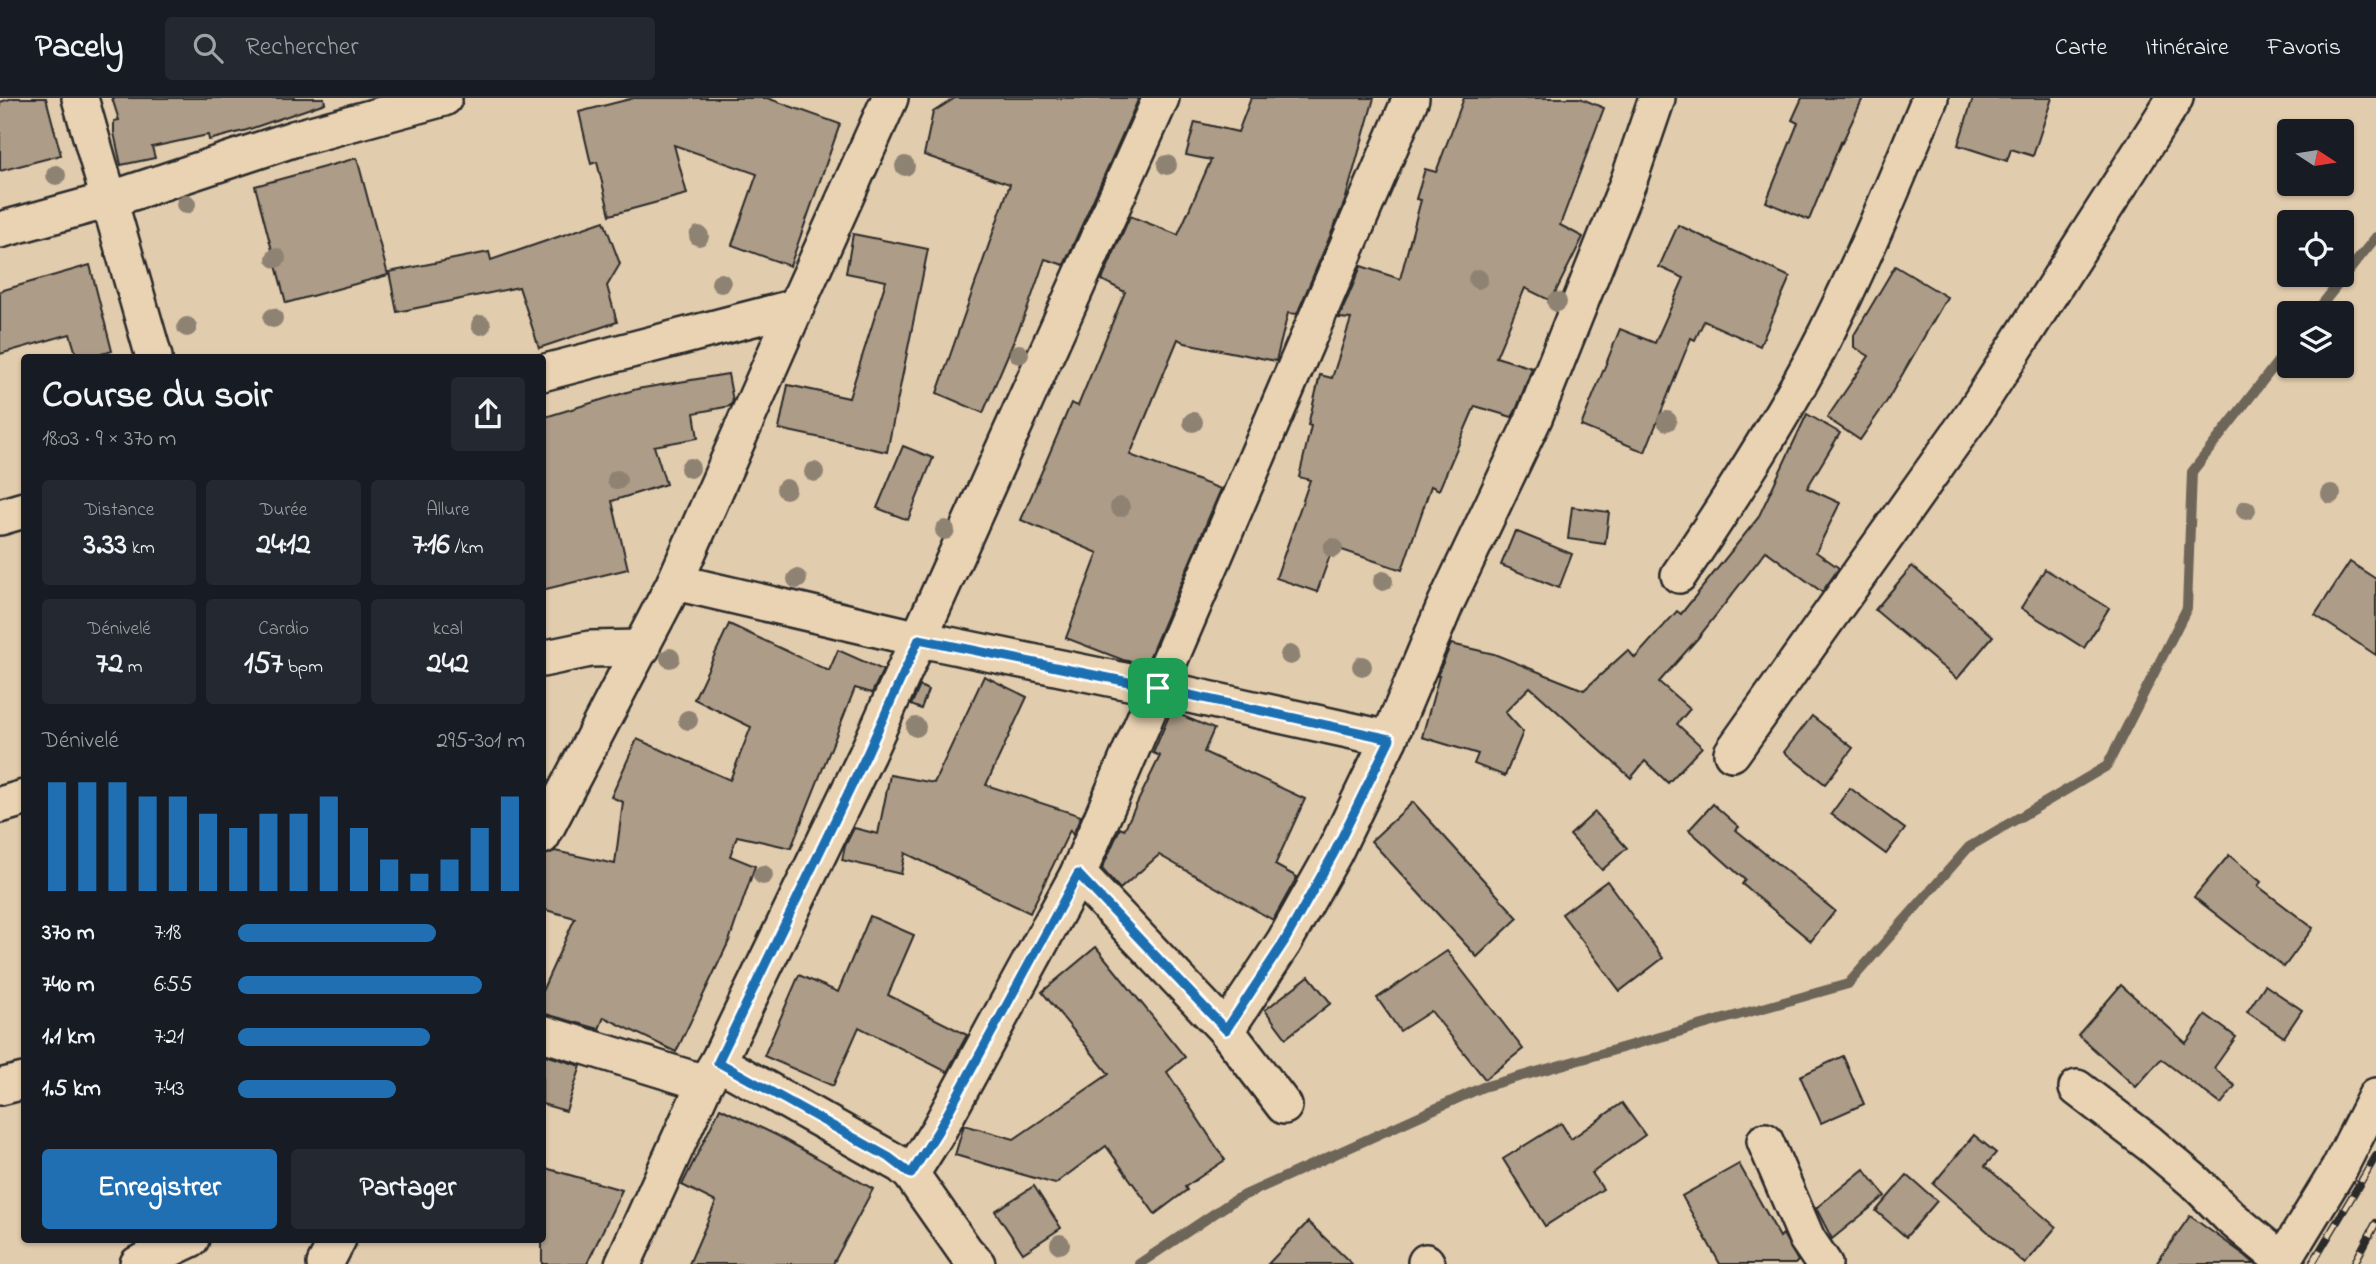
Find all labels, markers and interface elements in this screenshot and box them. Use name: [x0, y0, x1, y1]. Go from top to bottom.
search box: [165, 17, 655, 80]
text: Pacely: [35, 24, 123, 72]
icon: search: [189, 29, 227, 67]
text: Rechercher: [245, 29, 359, 67]
text: Carte: [2055, 31, 2107, 66]
text: Itinéraire: [2145, 31, 2229, 66]
text: Favoris: [2267, 31, 2341, 66]
north arrow: [2277, 119, 2354, 196]
map controls: [2277, 119, 2354, 378]
button: locate: [2277, 210, 2354, 287]
button: layers: [2277, 301, 2354, 378]
text: Course du soir: [42, 369, 272, 425]
button: share: [451, 377, 525, 451]
text: 18:03 · 9 × 370 m: [42, 423, 176, 456]
text: Distance: [84, 497, 154, 524]
text: Durée: [260, 497, 307, 524]
text: Allure: [426, 497, 469, 524]
text: 3.33: [84, 524, 127, 568]
text: 24:12: [256, 524, 311, 568]
text: 7:16: [412, 524, 450, 568]
text: km: [127, 535, 155, 562]
text: /km: [450, 535, 484, 562]
text: Dénivelé: [87, 616, 151, 643]
text: Cardio: [258, 616, 309, 643]
text: kcal: [433, 616, 463, 643]
text: 72: [96, 643, 123, 687]
text: 157: [244, 643, 283, 687]
text: 242: [427, 643, 469, 687]
text: m: [123, 654, 143, 681]
text: bpm: [283, 654, 323, 681]
pin: [1128, 658, 1188, 718]
icon: arrive: [1139, 669, 1177, 707]
text: Dénivelé: [42, 725, 119, 758]
text: 295–301 m: [437, 725, 525, 758]
text: 370 m: [42, 917, 95, 950]
text: 7:18: [154, 917, 181, 950]
text: 740 m: [42, 969, 95, 1002]
text: 6:55: [154, 969, 192, 1002]
text: 1.1 km: [42, 1021, 95, 1054]
text: 7:21: [154, 1021, 184, 1054]
text: 1.5 km: [42, 1073, 101, 1106]
text: 7:43: [154, 1073, 184, 1106]
button: Enregistrer: [42, 1149, 277, 1229]
button: Partager: [291, 1149, 525, 1229]

